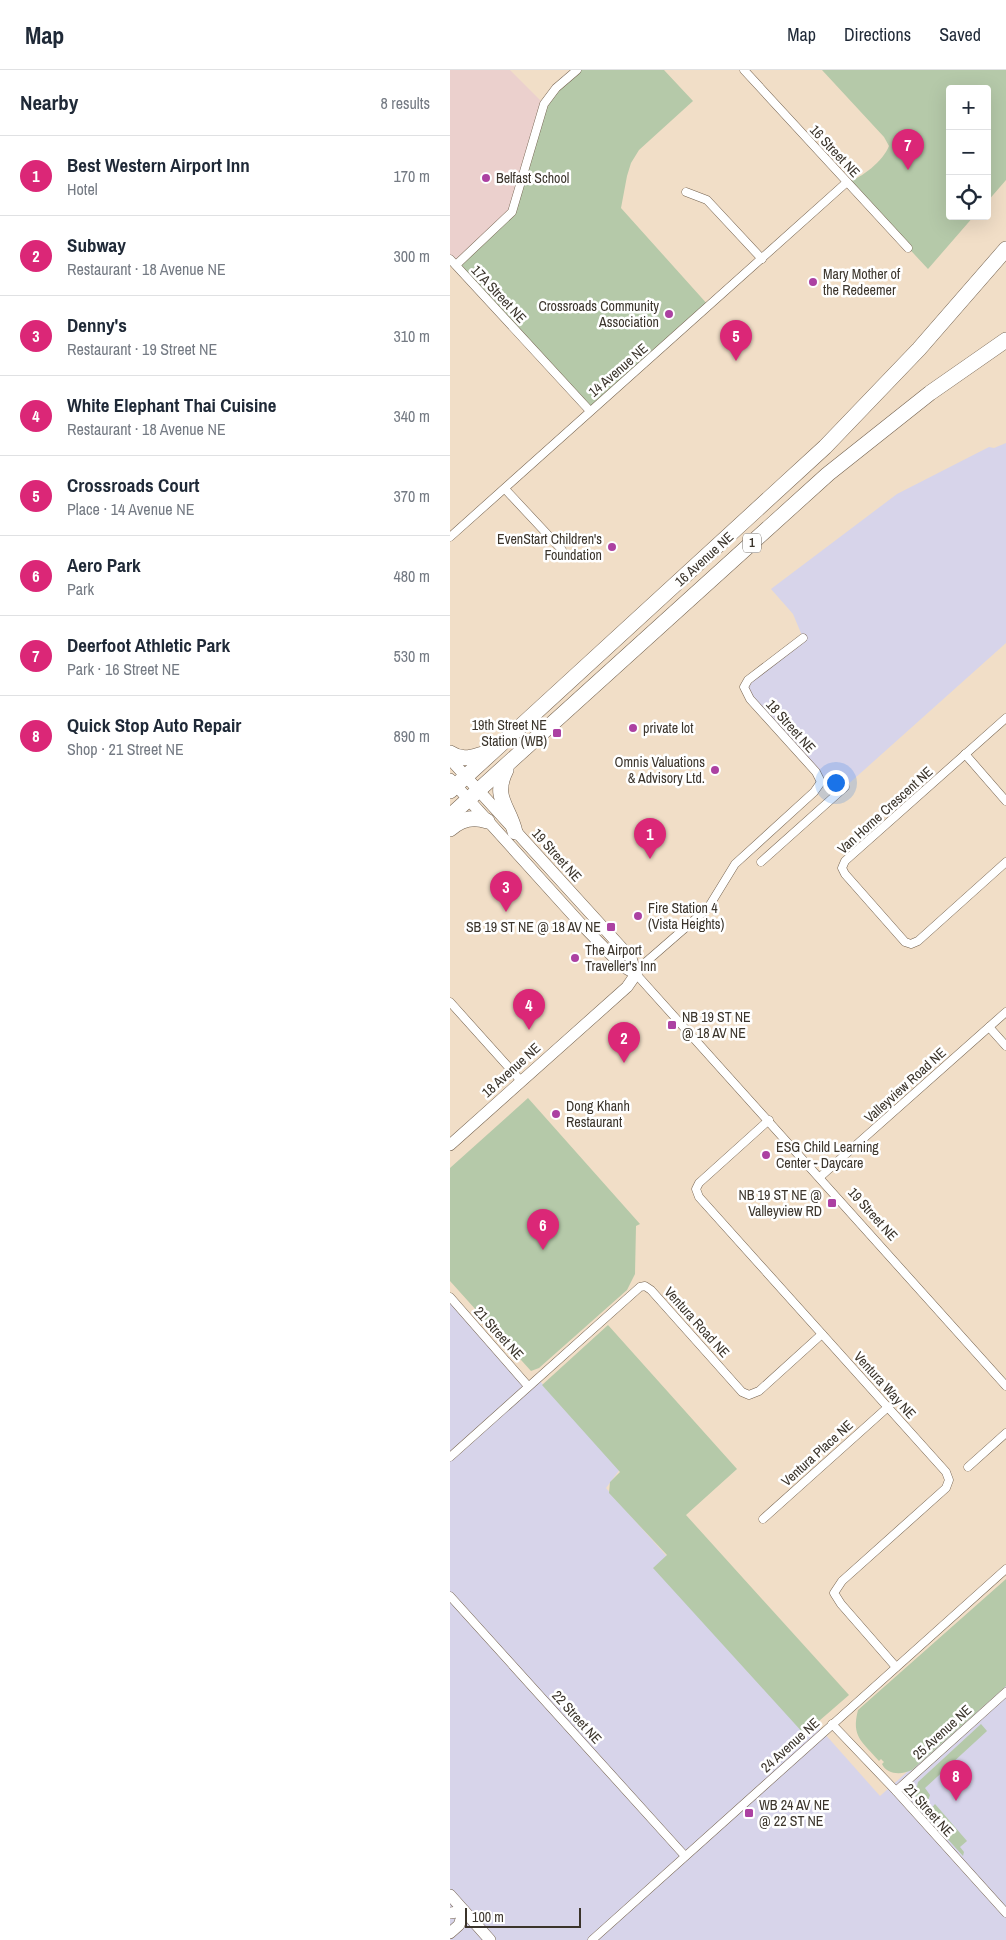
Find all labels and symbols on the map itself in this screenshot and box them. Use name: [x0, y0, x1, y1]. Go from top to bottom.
street label: 16 Street NE: [806, 121, 864, 181]
pin: 7: [892, 129, 924, 170]
place label: Belfast School: [496, 169, 569, 187]
marker: Belfast School: [480, 172, 492, 184]
street label: 17A Street NE: [468, 261, 530, 327]
place label: Mary Mother of the Redeemer: [823, 265, 901, 299]
marker: Mary Mother of the Redeemer: [807, 276, 819, 288]
place label: Crossroads Community Association: [538, 297, 659, 331]
marker: Crossroads Community Association: [663, 308, 675, 320]
pin: 5: [720, 320, 752, 361]
street label: 14 Avenue NE: [584, 339, 652, 401]
street label: 16 Avenue NE: [671, 528, 737, 590]
place label: EvenStart Children's Foundation: [497, 530, 602, 564]
road number: 1: [743, 533, 761, 552]
marker: EvenStart Children's Foundation: [606, 541, 618, 553]
street label: 18 Street NE: [762, 696, 820, 756]
place label: 19th Street NE Station (WB): [472, 716, 547, 750]
place label: private lot: [643, 719, 693, 737]
marker: private lot: [627, 722, 639, 734]
marker: 19th Street NE Station (WB): [551, 727, 563, 739]
place label: Omnis Valuations & Advisory Ltd.: [615, 753, 705, 787]
street label: Van Horne Crescent NE: [834, 762, 936, 858]
marker: Omnis Valuations & Advisory Ltd.: [709, 764, 721, 776]
your location: [823, 770, 849, 796]
pin: 1: [634, 818, 666, 859]
street label: 19 Street NE: [528, 825, 586, 885]
pin: 3: [490, 871, 522, 912]
place label: Fire Station 4 (Vista Heights): [648, 899, 725, 933]
marker: Fire Station 4 (Vista Heights): [632, 910, 644, 922]
place label: SB 19 ST NE @ 18 AV NE: [466, 918, 601, 936]
marker: SB 19 ST NE @ 18 AV NE: [605, 921, 617, 933]
place label: The Airport Traveller's Inn: [585, 941, 656, 975]
marker: The Airport Traveller's Inn: [569, 952, 581, 964]
pin: 4: [513, 989, 545, 1030]
place label: NB 19 ST NE @ 18 AV NE: [682, 1008, 751, 1042]
marker: NB 19 ST NE @ 18 AV NE: [666, 1019, 678, 1031]
pin: 2: [608, 1022, 640, 1063]
street label: 18 Avenue NE: [478, 1039, 544, 1101]
street label: Valleyview Road NE: [860, 1044, 950, 1126]
place label: Dong Khanh Restaurant: [566, 1097, 630, 1131]
marker: Dong Khanh Restaurant: [550, 1108, 562, 1120]
place label: ESG Child Learning Center - Daycare: [776, 1138, 879, 1172]
marker: ESG Child Learning Center - Daycare: [760, 1149, 772, 1161]
street label: 19 Street NE: [844, 1184, 902, 1244]
place label: NB 19 ST NE @ Valleyview RD: [738, 1186, 822, 1220]
marker: NB 19 ST NE @ Valleyview RD: [826, 1197, 838, 1209]
pin: 6: [527, 1209, 559, 1250]
street label: Ventura Road NE: [660, 1283, 734, 1361]
street label: 21 Street NE: [470, 1303, 528, 1363]
street label: Ventura Way NE: [850, 1348, 920, 1422]
street label: Ventura Place NE: [777, 1416, 857, 1490]
street label: 22 Street NE: [548, 1687, 606, 1747]
street label: 25 Avenue NE: [909, 1701, 975, 1763]
street label: 24 Avenue NE: [757, 1714, 823, 1776]
pin: 8: [940, 1760, 972, 1801]
street label: 21 Street NE: [900, 1780, 958, 1840]
place label: WB 24 AV NE @ 22 ST NE: [759, 1796, 830, 1830]
marker: WB 24 AV NE @ 22 ST NE: [743, 1807, 755, 1819]
scale bar: [465, 1905, 581, 1928]

